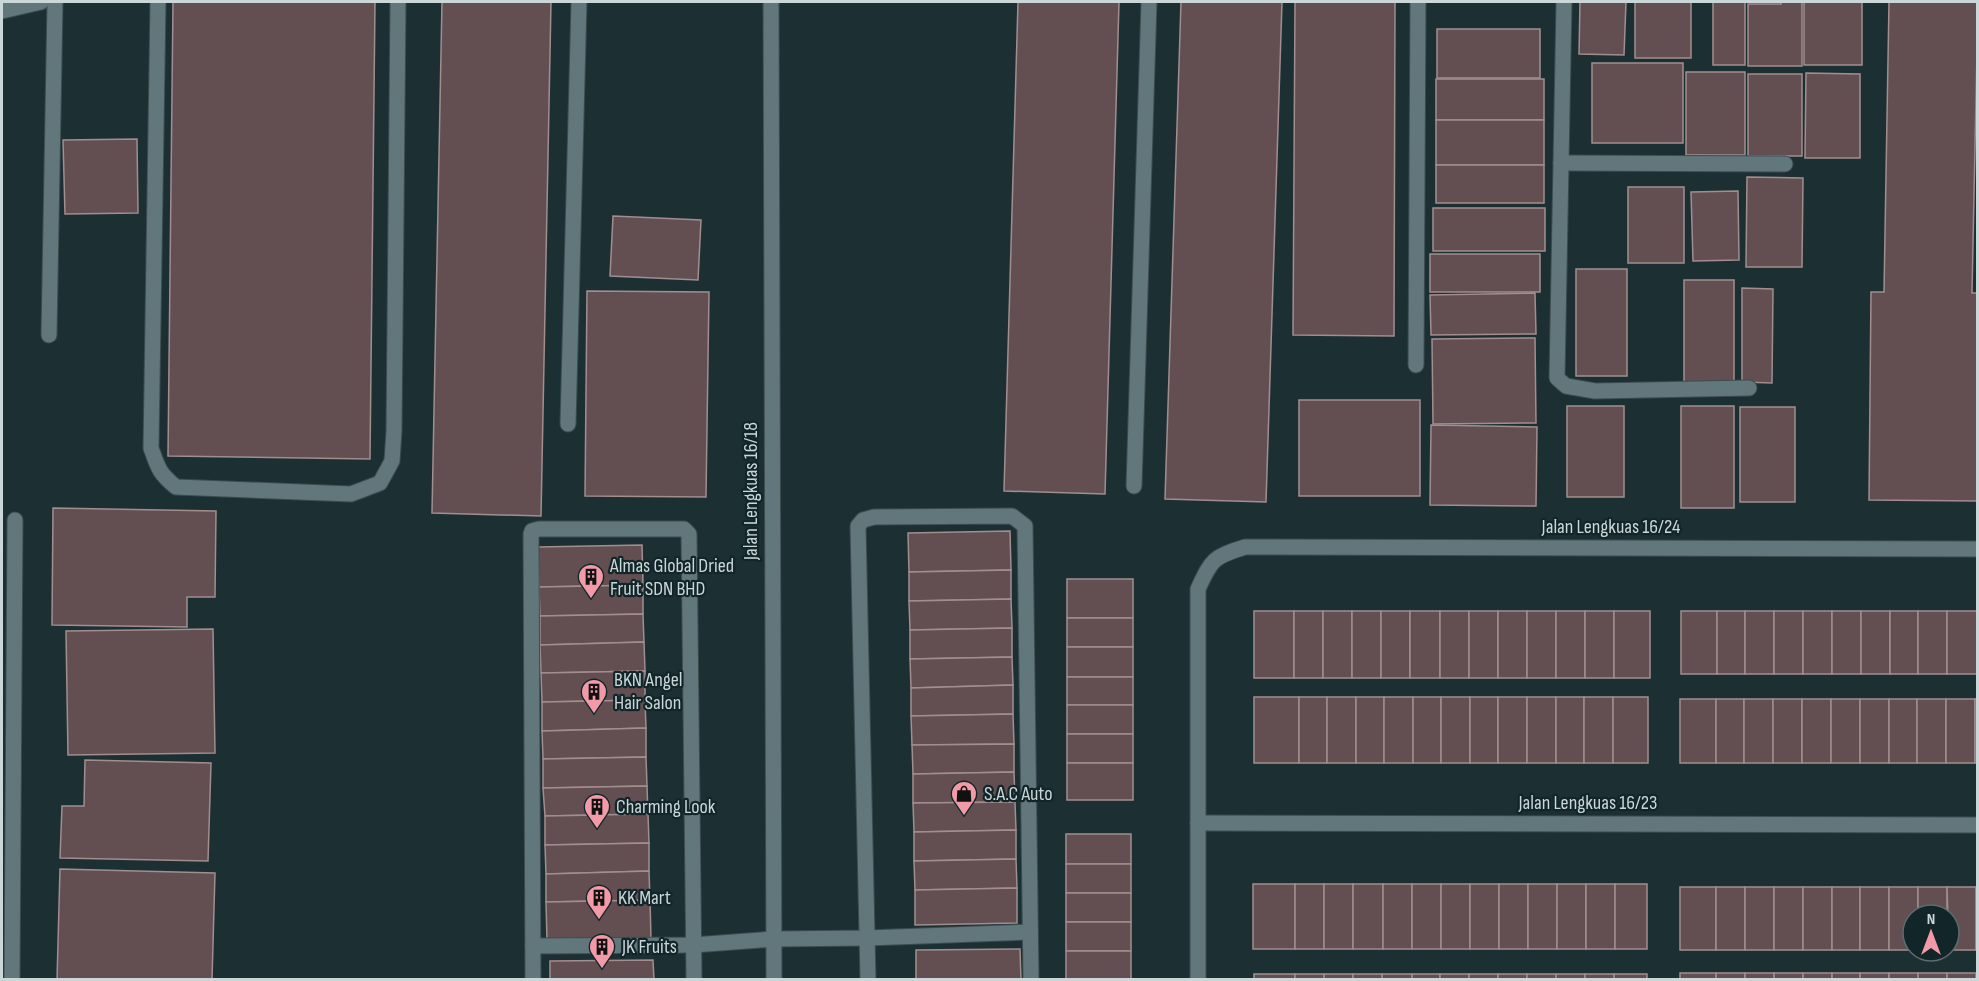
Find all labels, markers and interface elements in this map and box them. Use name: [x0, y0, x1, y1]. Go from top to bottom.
street label: Jalan Lengkuas 16/18: [739, 422, 763, 561]
street label: Jalan Lengkuas 16/24: [1541, 515, 1680, 539]
place label: Almas Global Dried Fruit SDN BHD: [609, 554, 734, 601]
building icon: Almas Global Dried Fruit SDN BHD: [576, 562, 606, 600]
place label: BKN Angel Hair Salon: [614, 668, 682, 715]
building icon: BKN Angel Hair Salon: [579, 677, 609, 715]
shop icon: S.A.C Auto: [949, 779, 979, 817]
place label: S.A.C Auto: [984, 782, 1053, 806]
street label: Jalan Lengkuas 16/23: [1517, 791, 1658, 815]
building icon: Charming Look: [582, 792, 612, 830]
place label: Charming Look: [616, 795, 716, 819]
building icon: KK Mart: [584, 883, 614, 921]
place label: KK Mart: [618, 886, 671, 910]
north arrow: [1901, 903, 1961, 963]
text: N: [1927, 910, 1935, 929]
building icon: JK Fruits: [587, 932, 617, 970]
place label: JK Fruits: [621, 935, 677, 959]

